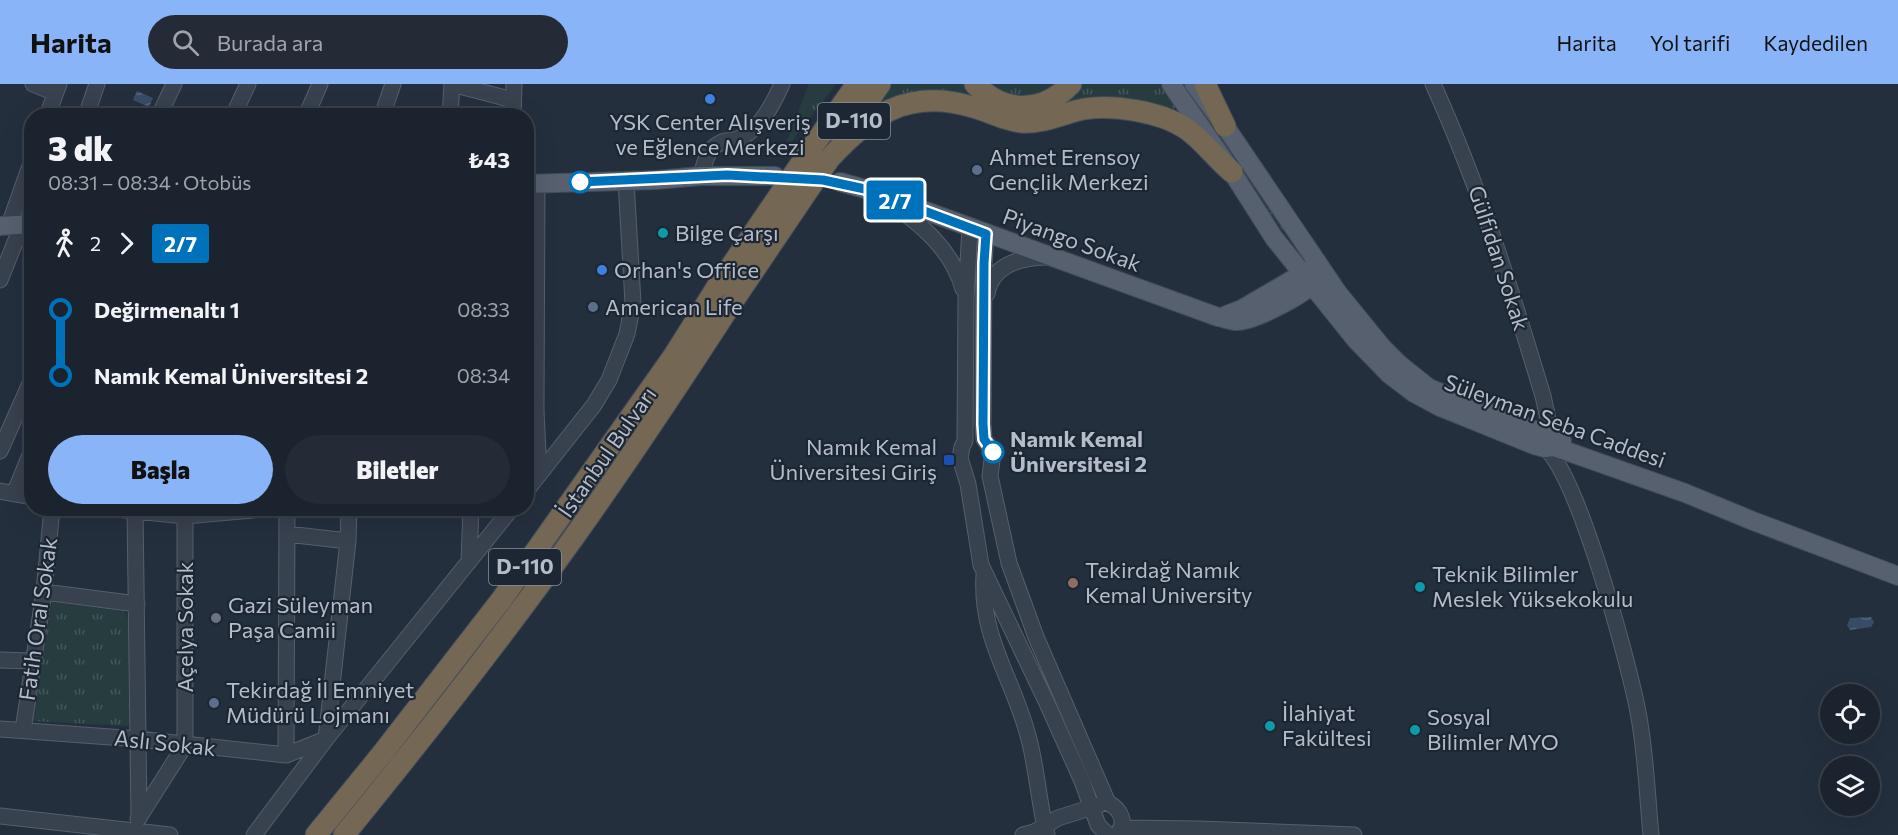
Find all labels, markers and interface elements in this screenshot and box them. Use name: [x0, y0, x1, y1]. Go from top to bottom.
search box: [148, 15, 568, 69]
text: Harita: [30, 25, 112, 59]
icon: search: [169, 26, 202, 59]
text: Burada ara: [217, 29, 323, 56]
text: Harita: [1557, 30, 1617, 55]
text: Yol tarifi: [1650, 30, 1730, 55]
text: Kaydedilen: [1763, 30, 1868, 55]
marker: YSK Center Alışveriş ve Eğlence Merkezi: [703, 92, 717, 106]
road number: D-110: [818, 103, 890, 139]
place label: YSK Center Alışveriş ve Eğlence Merkezi: [609, 108, 811, 160]
text: 3 dk: [48, 127, 113, 168]
place label: Ahmet Erensoy Gençlik Merkezi: [989, 143, 1149, 195]
text: ₺43: [468, 146, 510, 173]
marker: Ahmet Erensoy Gençlik Merkezi: [970, 163, 984, 177]
text: 08:31 – 08:34 · Otobüs: [48, 170, 251, 194]
unlabelled marker: [569, 171, 591, 193]
line badge: 2/7: [860, 180, 930, 220]
street label: Gülfidan Sokak: [1463, 182, 1536, 334]
text: 2/7: [878, 188, 912, 213]
street label: Piyango Sokak: [999, 202, 1145, 277]
place label: Bilge Çarşı: [675, 219, 779, 246]
marker: Bilge Çarşı: [656, 226, 670, 240]
icon: walk: [48, 227, 81, 260]
icon: forward: [110, 227, 143, 260]
text: 2: [90, 231, 101, 255]
text: 2/7: [164, 231, 197, 256]
place label: Orhan's Office: [614, 256, 759, 283]
marker: Orhan's Office: [595, 263, 609, 277]
place label: American Life: [605, 293, 743, 320]
text: Değirmenaltı 1: [94, 296, 240, 323]
text: 08:33: [457, 297, 510, 321]
marker: American Life: [586, 300, 600, 314]
text: Namık Kemal Üniversitesi 2: [94, 362, 368, 389]
text: 08:34: [457, 363, 510, 387]
street label: Süleyman Seba Caddesi: [1441, 368, 1670, 473]
street label: İstanbul Bulvarı: [552, 381, 662, 522]
place label: Namık Kemal Üniversitesi 2: [1010, 425, 1147, 477]
place label: Namık Kemal Üniversitesi Giriş: [770, 433, 937, 485]
button: Başla: [48, 435, 273, 504]
button: Biletler: [285, 435, 510, 504]
marker: Namık Kemal Üniversitesi 2: [982, 441, 1004, 463]
marker: Namık Kemal Üniversitesi Giriş: [942, 453, 956, 467]
street label: Fatih Oral Sokak: [13, 536, 62, 702]
road number: D-110: [489, 549, 561, 585]
place label: Tekirdağ Namık Kemal University: [1085, 556, 1252, 608]
place label: Teknik Bilimler Meslek Yüksekokulu: [1432, 560, 1633, 612]
street label: Açelya Sokak: [171, 561, 198, 693]
marker: Tekirdağ Namık Kemal University: [1066, 576, 1080, 590]
marker: Teknik Bilimler Meslek Yüksekokulu: [1413, 580, 1427, 594]
place label: Gazi Süleyman Paşa Camii: [228, 591, 373, 643]
marker: Gazi Süleyman Paşa Camii: [209, 611, 223, 625]
place label: Tekirdağ İl Emniyet Müdürü Lojmanı: [226, 676, 414, 728]
map controls: [1820, 684, 1880, 816]
button: locate: [1820, 684, 1880, 744]
marker: Tekirdağ İl Emniyet Müdürü Lojmanı: [207, 696, 221, 710]
place label: İlahiyat Fakültesi: [1282, 699, 1372, 751]
place label: Sosyal Bilimler MYO: [1427, 703, 1559, 755]
marker: İlahiyat Fakültesi: [1263, 719, 1277, 733]
marker: Sosyal Bilimler MYO: [1408, 723, 1422, 737]
street label: Aslı Sokak: [113, 724, 217, 761]
button: layers: [1820, 756, 1880, 816]

